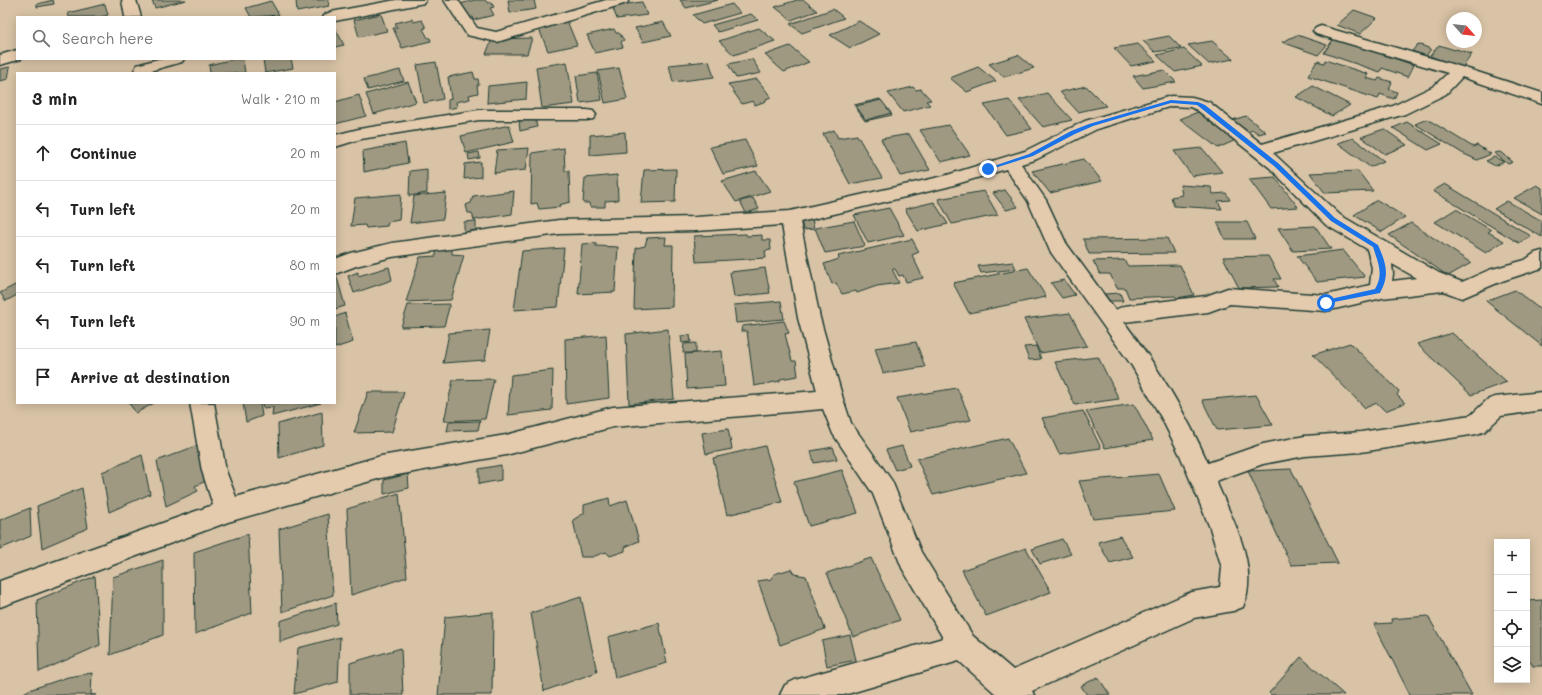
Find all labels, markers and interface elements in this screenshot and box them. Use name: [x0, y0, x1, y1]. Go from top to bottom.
north arrow: [1446, 12, 1482, 48]
search box: [16, 16, 336, 60]
icon: search: [30, 27, 52, 49]
text: Search here: [62, 28, 153, 48]
text: 3 min: [32, 87, 77, 109]
text: Walk · 210 m: [241, 90, 320, 107]
icon: ahead: [32, 142, 54, 164]
text: Continue: [70, 143, 137, 163]
text: 20 m: [290, 144, 320, 161]
route end: [979, 160, 997, 178]
icon: left: [32, 198, 54, 220]
text: Turn left: [70, 199, 135, 219]
text: 20 m: [290, 200, 320, 217]
icon: left: [32, 254, 54, 276]
text: Turn left: [70, 255, 135, 275]
text: 80 m: [290, 256, 320, 273]
route start: [1317, 294, 1335, 312]
icon: left: [32, 310, 54, 332]
text: Turn left: [70, 311, 135, 331]
text: 90 m: [290, 312, 320, 329]
icon: arrive: [32, 366, 54, 388]
text: Arrive at destination: [70, 367, 230, 387]
map controls: [1494, 539, 1530, 683]
button: +: [1494, 539, 1530, 575]
button: −: [1494, 575, 1530, 611]
button: locate: [1494, 611, 1530, 647]
button: layers: [1494, 647, 1530, 683]

